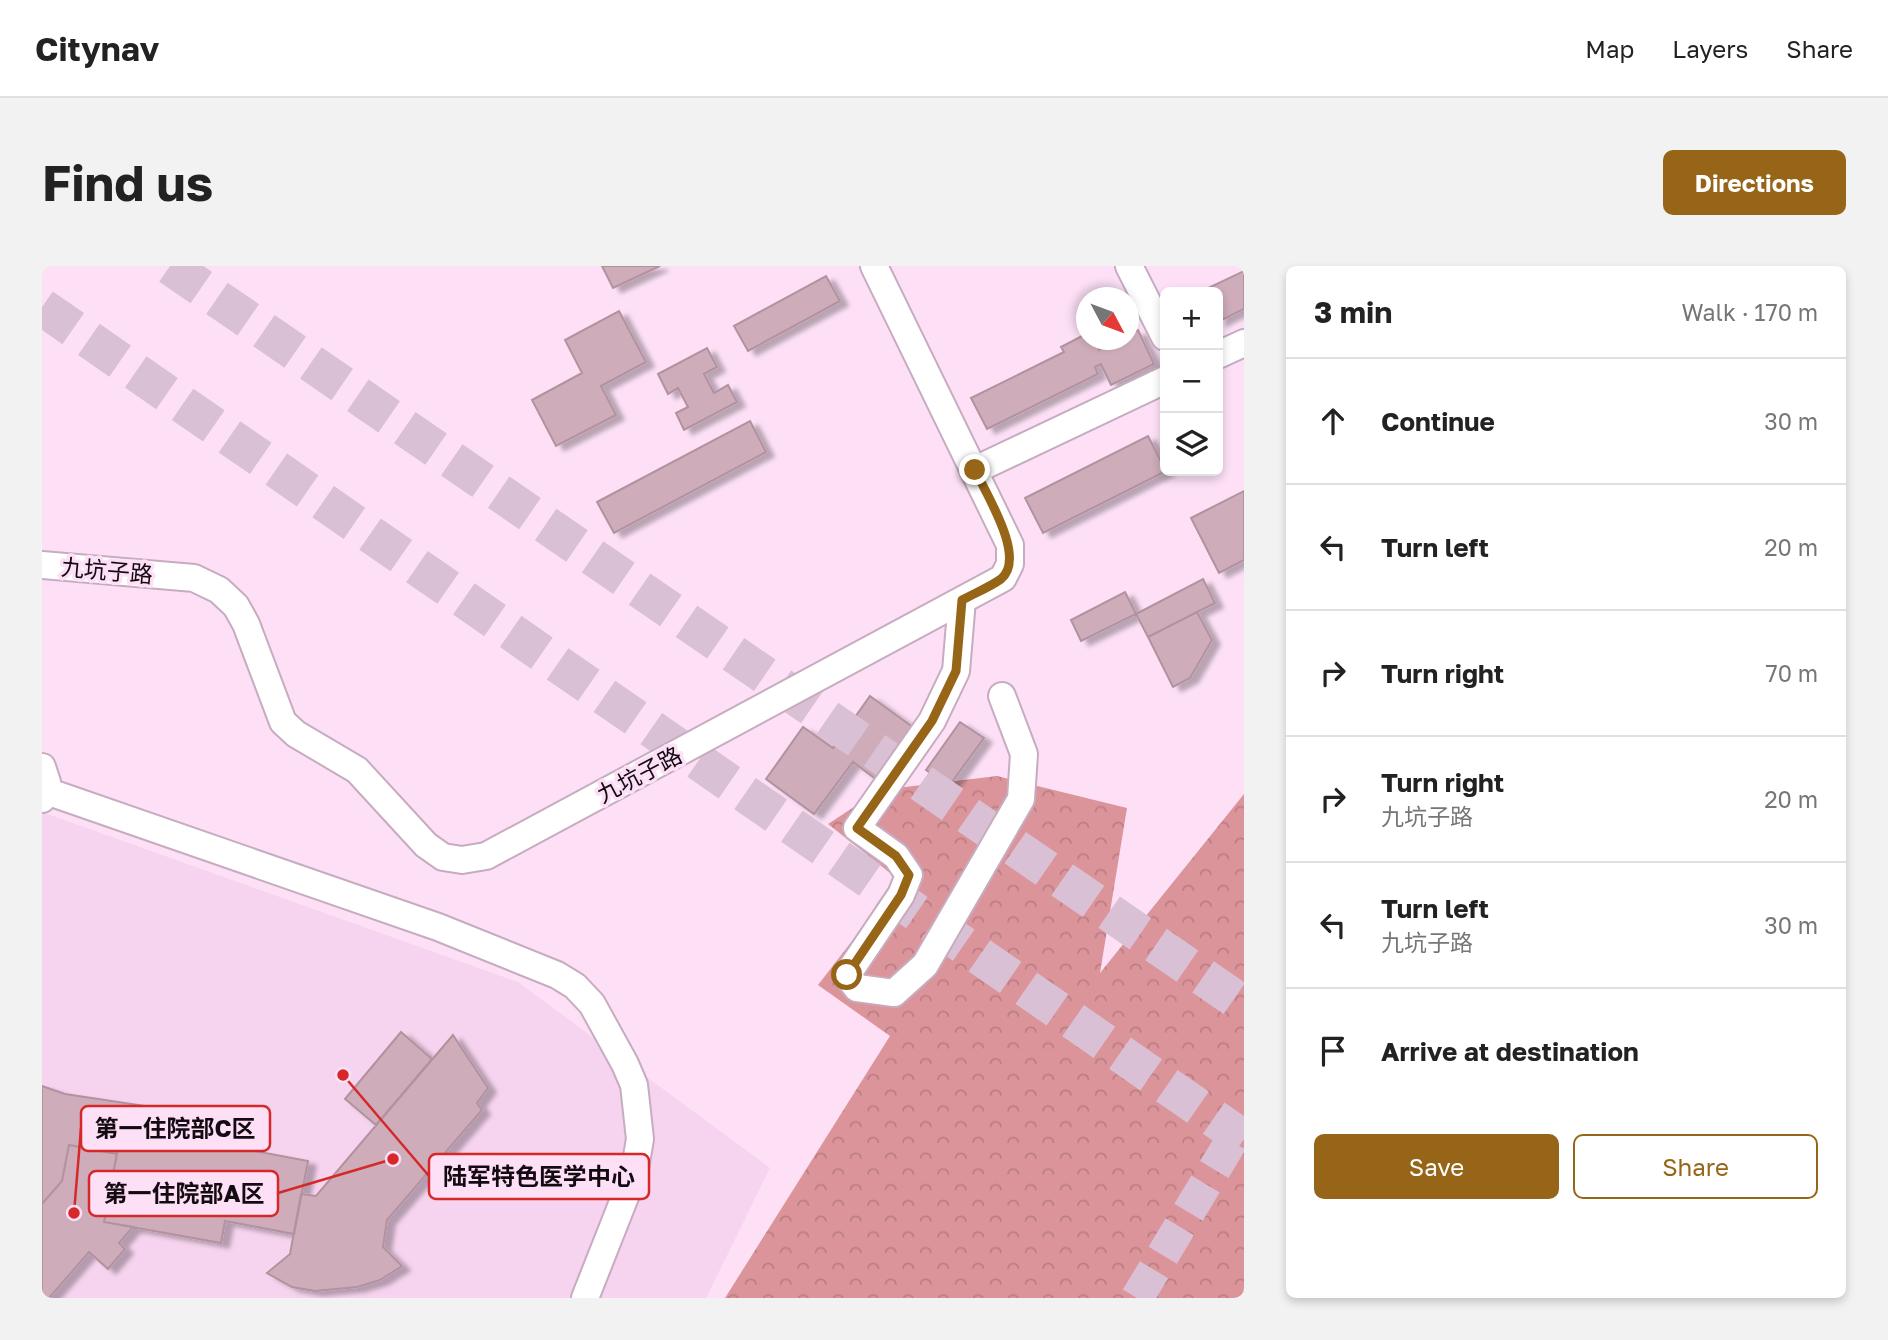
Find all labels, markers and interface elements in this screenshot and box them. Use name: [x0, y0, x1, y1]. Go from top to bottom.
text: Citynav: [35, 29, 159, 68]
text: Map: [1585, 34, 1634, 63]
text: Layers: [1672, 34, 1748, 63]
text: Share: [1786, 34, 1853, 63]
button: Directions: [1663, 150, 1846, 215]
text: Find us: [42, 153, 213, 212]
north arrow: [1076, 287, 1139, 350]
map controls: [1160, 287, 1223, 476]
button: +: [1160, 287, 1223, 350]
text: 3 min: [1314, 294, 1392, 330]
text: Walk · 170 m: [1681, 298, 1818, 326]
button: −: [1160, 350, 1223, 413]
icon: ahead: [1314, 402, 1352, 440]
text: Continue: [1381, 406, 1495, 437]
text: 30 m: [1764, 407, 1818, 435]
button: layers: [1160, 413, 1223, 476]
route end: [959, 454, 990, 485]
icon: left: [1314, 528, 1352, 566]
text: Turn left: [1381, 532, 1489, 563]
text: 20 m: [1764, 533, 1818, 561]
street label: 九坑子路: [60, 552, 154, 588]
icon: right: [1314, 654, 1352, 692]
text: Turn right: [1381, 658, 1504, 689]
text: 70 m: [1765, 659, 1818, 687]
street label: 九坑子路: [592, 740, 686, 808]
text: Turn right: [1381, 767, 1504, 798]
icon: right: [1314, 780, 1352, 818]
text: 20 m: [1764, 785, 1818, 813]
text: 九坑子路: [1381, 802, 1473, 830]
text: Turn left: [1381, 893, 1489, 924]
icon: left: [1314, 906, 1352, 944]
text: 30 m: [1764, 911, 1818, 939]
text: 九坑子路: [1381, 928, 1473, 956]
route start: [831, 959, 862, 990]
icon: arrive: [1314, 1032, 1352, 1070]
text: Arrive at destination: [1381, 1036, 1639, 1067]
callout: 第一住院部C区: [81, 1106, 270, 1151]
text: 第一住院部C区: [94, 1113, 256, 1142]
button: Save: [1314, 1134, 1559, 1199]
button: Share: [1573, 1134, 1818, 1199]
callout: 陆军特色医学中心: [429, 1154, 649, 1199]
text: 陆军特色医学中心: [443, 1161, 635, 1190]
callout: 第一住院部A区: [89, 1171, 278, 1216]
text: 第一住院部A区: [103, 1178, 265, 1207]

